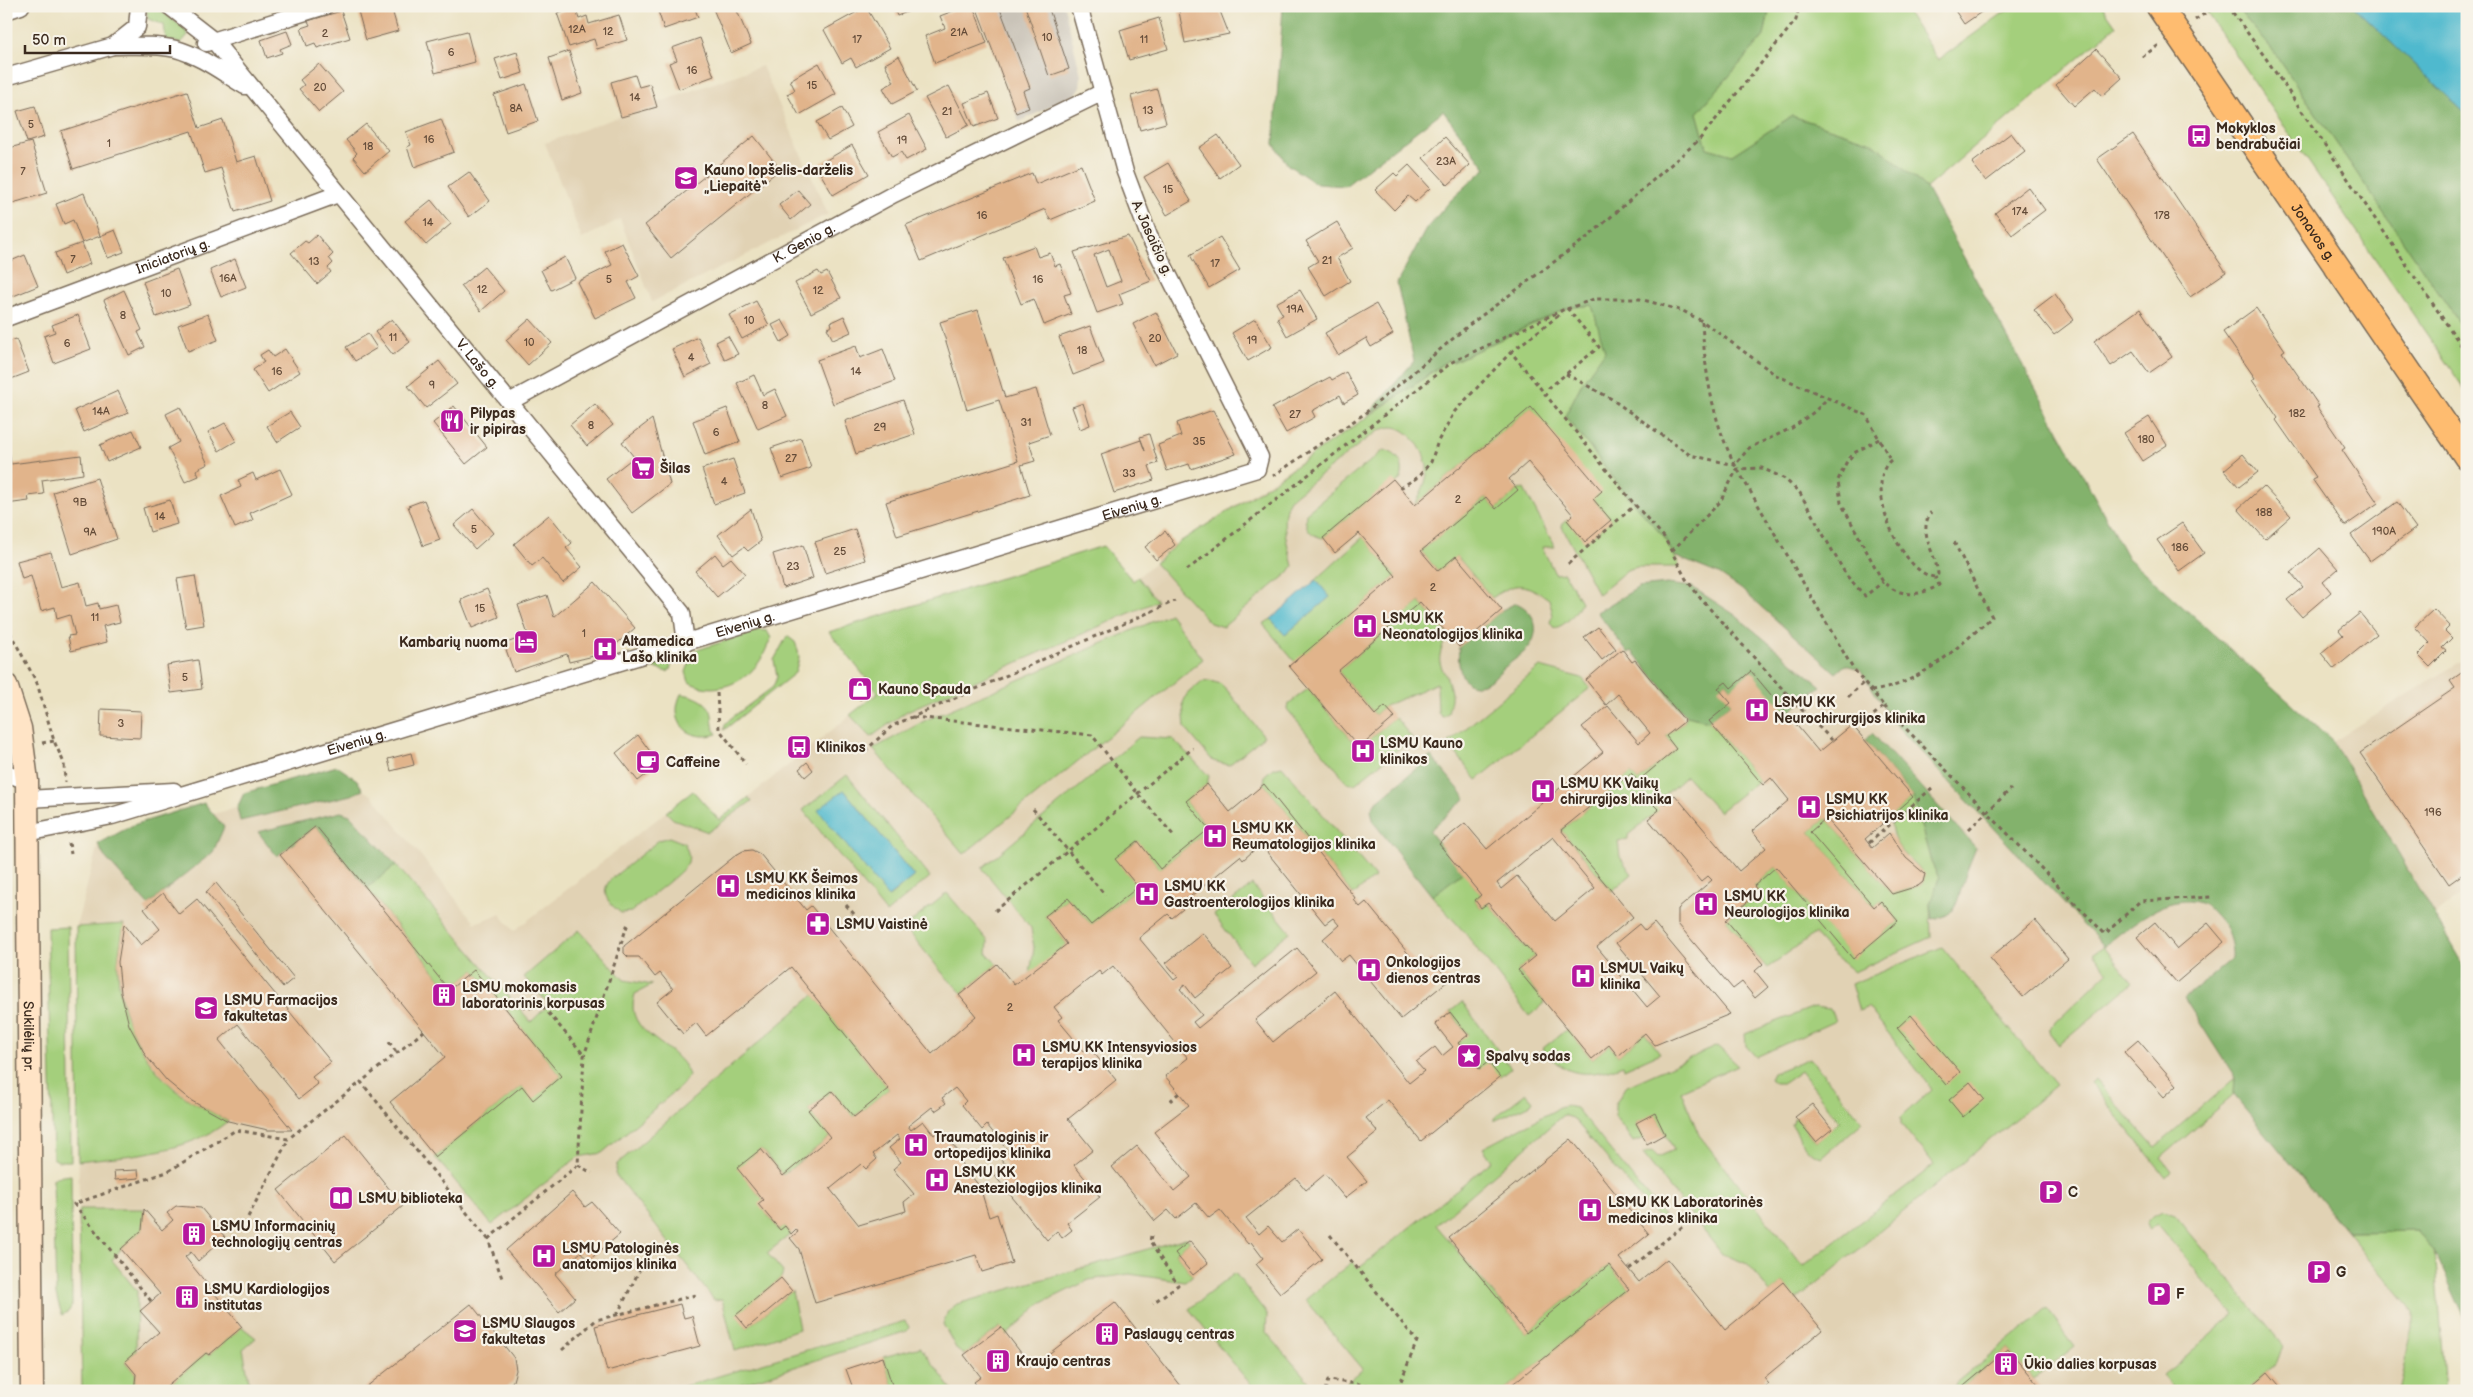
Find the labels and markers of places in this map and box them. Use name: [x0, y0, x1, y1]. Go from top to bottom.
place label: Mokyklos bendrabučiai: [2216, 120, 2300, 153]
bus stop icon: Mokyklos bendrabučiai: [2186, 123, 2212, 149]
place label: Kauno lopšelis-darželis „Liepaitė“: [704, 162, 853, 195]
school or university icon: Kauno lopšelis-darželis „Liepaitė“: [673, 165, 699, 191]
place label: Pilypas ir pipiras: [470, 405, 526, 438]
restaurant icon: Pilypas ir pipiras: [439, 408, 465, 434]
supermarket icon: Šilas: [630, 455, 656, 481]
place label: Šilas: [660, 458, 690, 477]
place label: LSMU KK Neonatologijos klinika: [1382, 610, 1523, 643]
hospital icon: LSMU KK Neonatologijos klinika: [1352, 613, 1378, 639]
hotel icon: Kambarių nuoma: [513, 629, 539, 655]
place label: Altamedica Lašo klinika: [621, 633, 697, 666]
place label: Kambarių nuoma: [399, 634, 508, 651]
hospital icon: Altamedica Lašo klinika: [592, 636, 618, 662]
shop icon: Kauno Spauda: [847, 676, 873, 702]
place label: Kauno Spauda: [878, 681, 971, 698]
place label: LSMU KK Neurochirurgijos klinika: [1774, 694, 1925, 727]
hospital icon: LSMU KK Neurochirurgijos klinika: [1744, 697, 1770, 723]
bus stop icon: Klinikos: [786, 734, 812, 760]
place label: LSMU Kauno klinikos: [1380, 735, 1463, 768]
hospital icon: LSMU Kauno klinikos: [1350, 738, 1376, 764]
place label: Klinikos: [816, 739, 866, 756]
cafe icon: Caffeine: [635, 749, 661, 775]
place label: Caffeine: [666, 754, 720, 771]
place label: LSMU KK Vaikų chirurgijos klinika: [1560, 775, 1672, 808]
hospital icon: LSMU KK Vaikų chirurgijos klinika: [1530, 778, 1556, 804]
place label: LSMU KK Psichiatrijos klinika: [1826, 791, 1949, 824]
hospital icon: LSMU KK Psichiatrijos klinika: [1796, 794, 1822, 820]
place label: LSMU KK Reumatologijos klinika: [1232, 820, 1376, 853]
hospital icon: LSMU KK Reumatologijos klinika: [1202, 823, 1228, 849]
place label: LSMU KK Šeimos medicinos klinika: [746, 868, 858, 903]
hospital icon: LSMU KK Šeimos medicinos klinika: [715, 873, 741, 899]
place label: LSMU KK Gastroenterologijos klinika: [1164, 878, 1335, 911]
hospital icon: LSMU KK Gastroenterologijos klinika: [1134, 881, 1160, 907]
place label: LSMU KK Neurologijos klinika: [1724, 888, 1850, 921]
hospital icon: LSMU KK Neurologijos klinika: [1693, 891, 1719, 917]
pharmacy icon: LSMU Vaistinė: [805, 911, 831, 937]
place label: LSMU Vaistinė: [836, 916, 928, 933]
place label: Onkologijos dienos centras: [1386, 954, 1481, 987]
hospital icon: Onkologijos dienos centras: [1356, 957, 1382, 983]
place label: LSMUL Vaikų klinika: [1600, 960, 1684, 993]
hospital icon: LSMUL Vaikų klinika: [1570, 963, 1596, 989]
place label: LSMU mokomasis laboratorinis korpusas: [462, 979, 605, 1012]
building icon: LSMU mokomasis laboratorinis korpusas: [431, 982, 457, 1008]
place label: LSMU Farmacijos fakultetas: [224, 992, 338, 1025]
school or university icon: LSMU Farmacijos fakultetas: [193, 995, 219, 1021]
place label: LSMU KK Intensyviosios terapijos klinika: [1041, 1039, 1197, 1072]
hospital icon: LSMU KK Intensyviosios terapijos klinika: [1011, 1042, 1037, 1068]
place icon: Spalvų sodas: [1456, 1043, 1482, 1069]
place label: Spalvų sodas: [1486, 1048, 1570, 1065]
place label: Traumatologinis ir ortopedijos klinika: [934, 1129, 1051, 1162]
hospital icon: Traumatologinis ir ortopedijos klinika: [903, 1132, 929, 1158]
place label: LSMU KK Anesteziologijos klinika: [953, 1164, 1102, 1197]
hospital icon: LSMU KK Anesteziologijos klinika: [924, 1167, 950, 1193]
parking icon: C: [2038, 1179, 2064, 1205]
place label: C: [2068, 1184, 2078, 1201]
library icon: LSMU biblioteka: [328, 1185, 354, 1211]
place label: LSMU biblioteka: [358, 1190, 463, 1207]
place label: LSMU KK Laboratorinės medicinos klinika: [1608, 1194, 1763, 1227]
hospital icon: LSMU KK Laboratorinės medicinos klinika: [1577, 1197, 1603, 1223]
place label: LSMU Informacinių technologijų centras: [211, 1218, 342, 1251]
building icon: LSMU Informacinių technologijų centras: [181, 1221, 207, 1247]
place label: LSMU Patologinės anatomijos klinika: [562, 1240, 679, 1273]
hospital icon: LSMU Patologinės anatomijos klinika: [531, 1243, 557, 1269]
parking icon: G: [2306, 1259, 2332, 1285]
place label: G: [2336, 1264, 2346, 1281]
place label: LSMU Kardiologijos institutas: [204, 1281, 330, 1314]
parking icon: F: [2146, 1281, 2172, 1307]
building icon: LSMU Kardiologijos institutas: [174, 1284, 200, 1310]
place label: F: [2176, 1286, 2185, 1303]
place label: LSMU Slaugos fakultetas: [482, 1315, 575, 1348]
school or university icon: LSMU Slaugos fakultetas: [452, 1318, 478, 1344]
building icon: Paslaugų centras: [1094, 1321, 1120, 1347]
place label: Paslaugų centras: [1124, 1326, 1234, 1343]
building icon: Kraujo centras: [985, 1348, 1011, 1374]
building icon: Ūkio dalies korpusas: [1993, 1351, 2019, 1377]
place label: Kraujo centras: [1016, 1353, 1111, 1370]
place label: Ūkio dalies korpusas: [2024, 1354, 2157, 1373]

